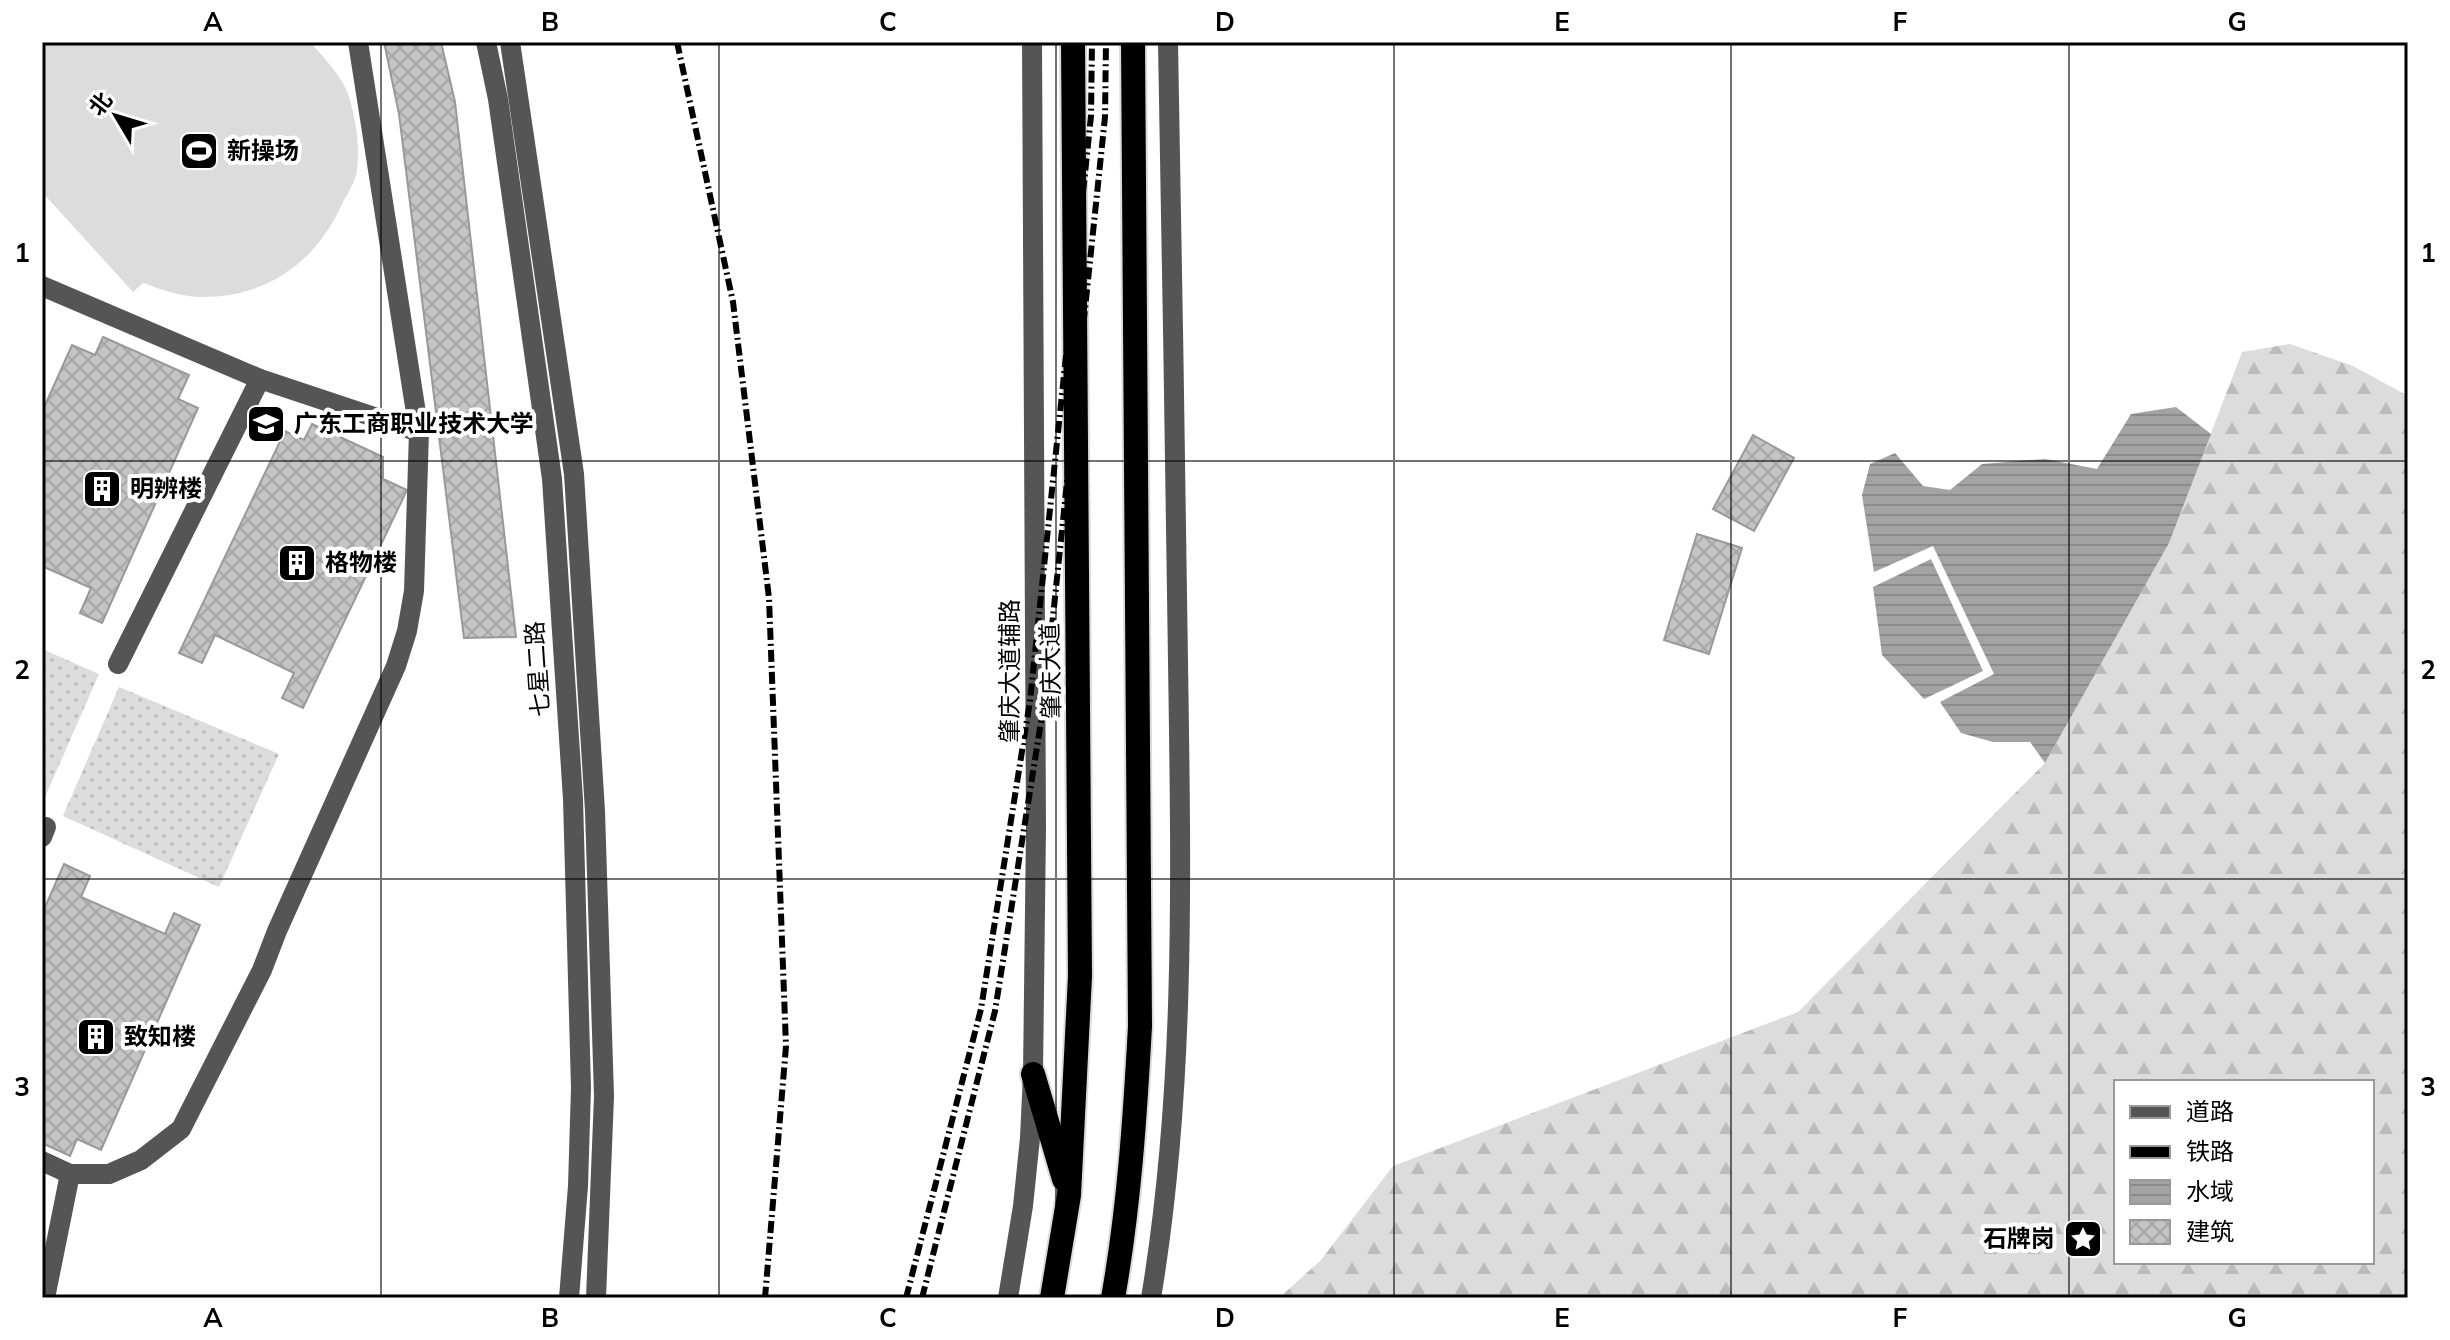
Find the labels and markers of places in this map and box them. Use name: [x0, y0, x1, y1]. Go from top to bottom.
sports icon: 新操场: [178, 130, 220, 172]
place label: 新操场: [227, 135, 299, 165]
school or university icon: 广东工商职业技术大学: [245, 403, 287, 445]
place label: 广东工商职业技术大学: [294, 408, 534, 438]
building icon: 明辨楼: [81, 468, 123, 510]
place label: 明辨楼: [130, 473, 202, 503]
building icon: 格物楼: [276, 542, 318, 584]
place label: 格物楼: [325, 547, 397, 577]
building icon: 致知楼: [75, 1016, 117, 1058]
place label: 致知楼: [124, 1021, 196, 1051]
place icon: 石牌岗: [2062, 1218, 2104, 1260]
place label: 石牌岗: [1983, 1223, 2055, 1253]

